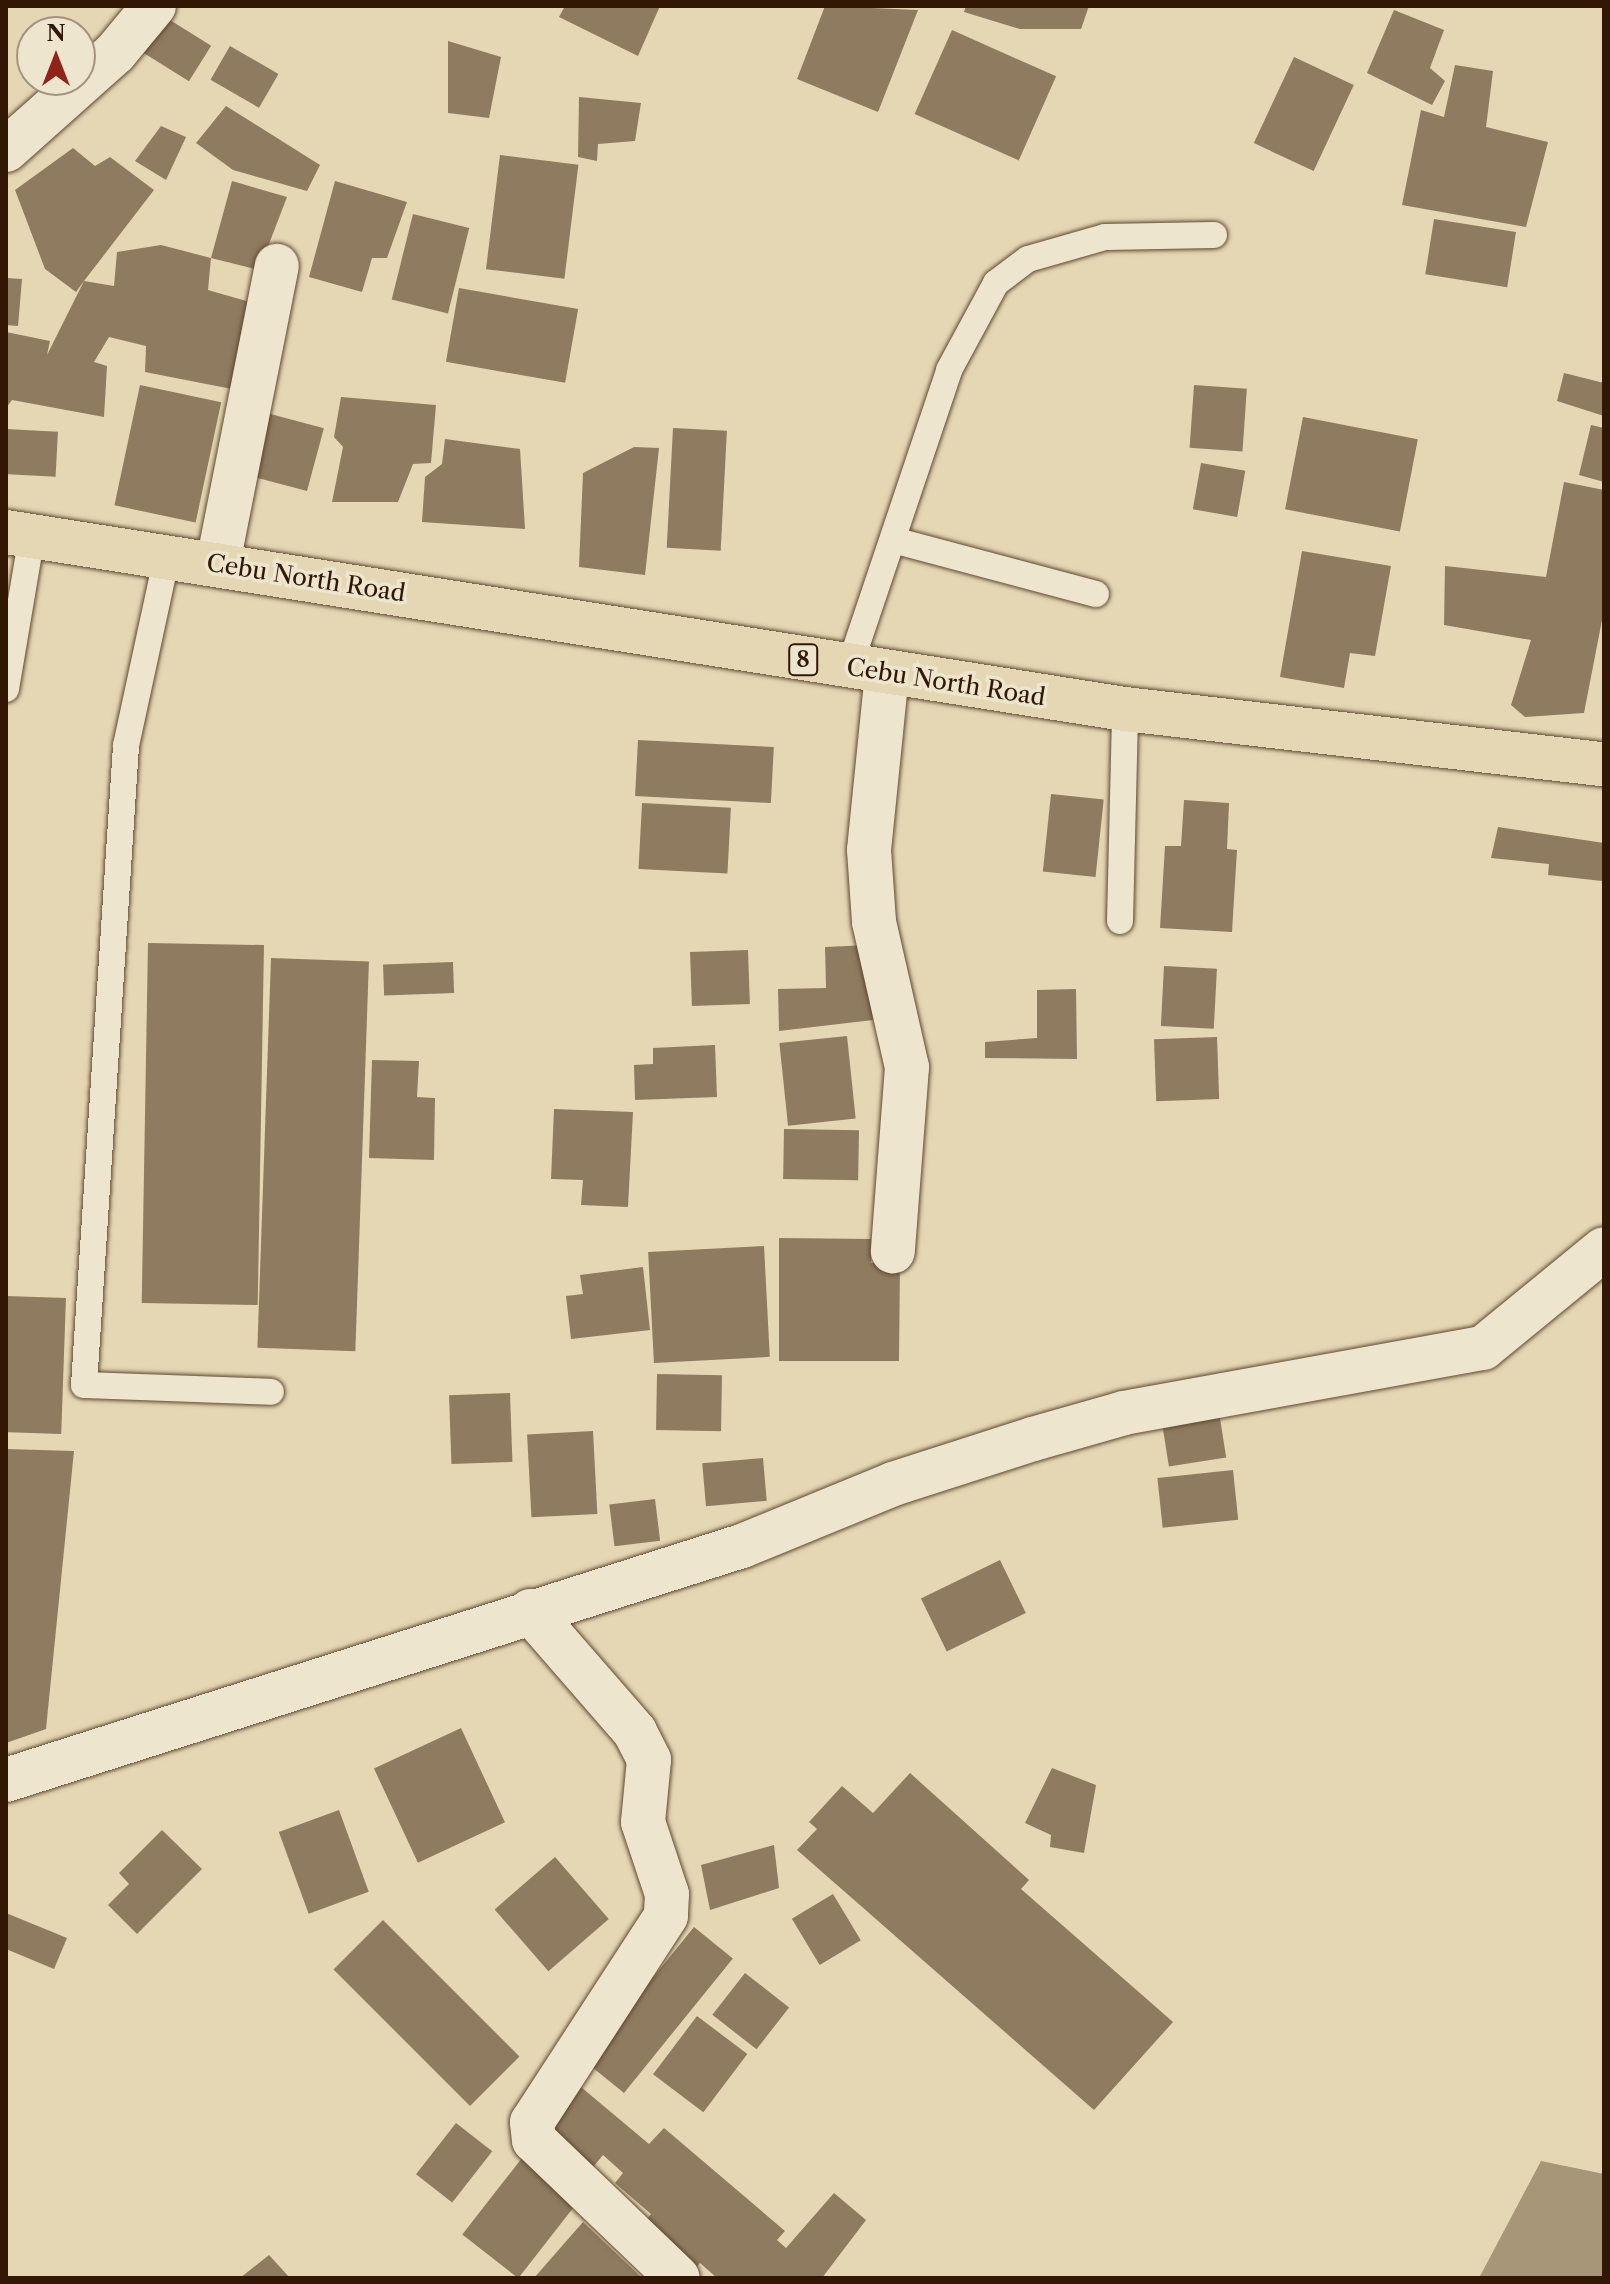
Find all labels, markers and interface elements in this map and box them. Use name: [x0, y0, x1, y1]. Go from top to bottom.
north arrow: [16, 16, 96, 96]
text: N: [46, 20, 66, 47]
street label: Cebu North Road: [205, 548, 407, 608]
road number: 8: [787, 642, 819, 678]
street label: Cebu North Road: [845, 652, 1047, 712]

